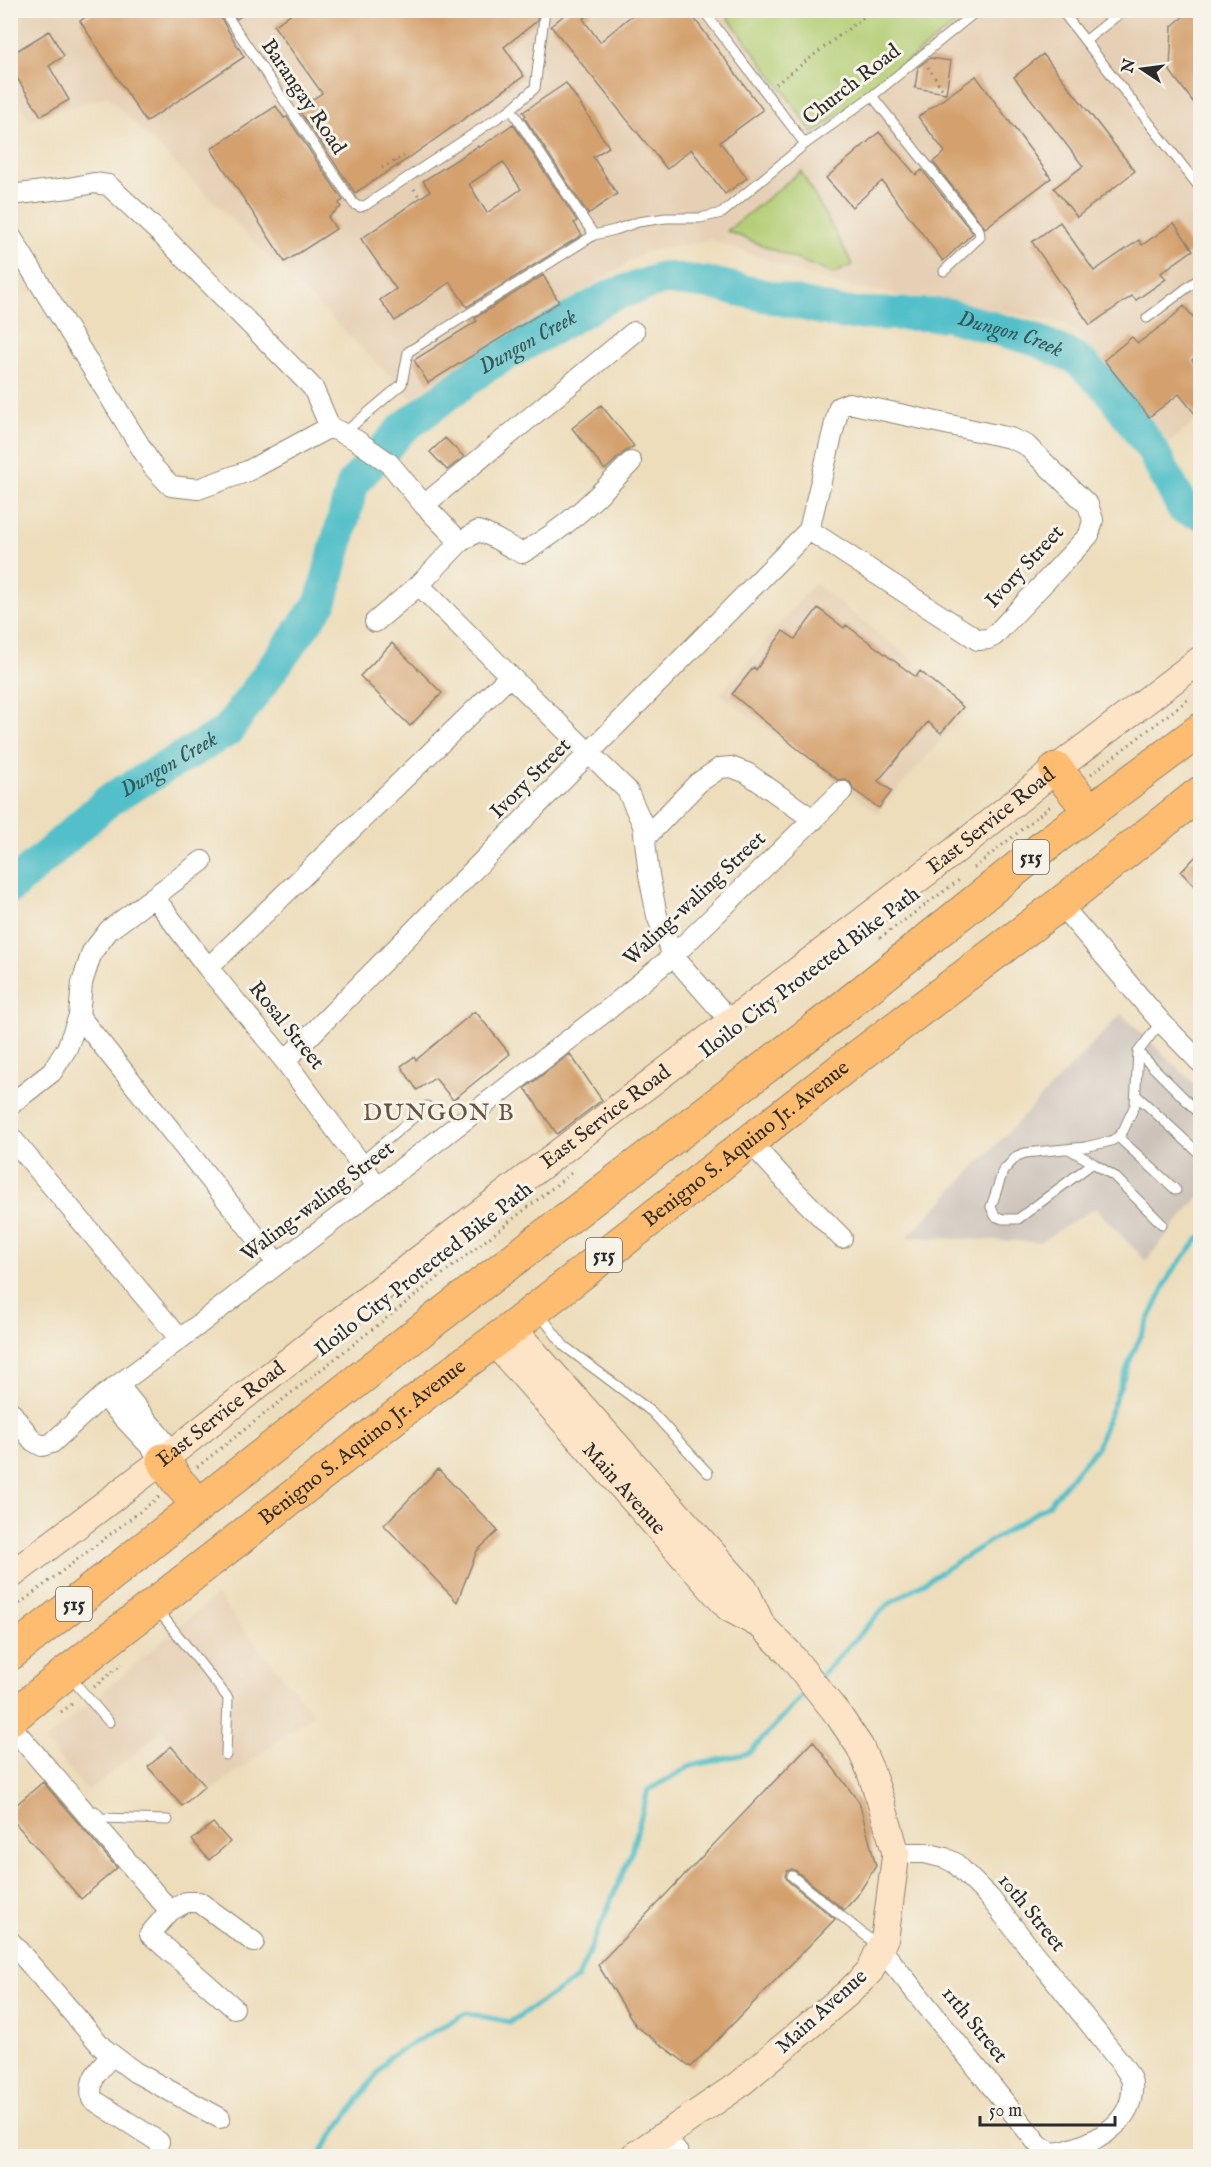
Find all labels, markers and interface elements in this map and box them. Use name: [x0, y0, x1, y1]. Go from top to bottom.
street label: Barangay Road: [254, 34, 352, 161]
street label: Church Road: [798, 38, 907, 132]
north arrow: [1112, 39, 1172, 99]
text: N: [1118, 57, 1141, 76]
water label: Dungon Creek: [474, 303, 582, 381]
water label: Dungon Creek: [955, 305, 1067, 364]
street label: Ivory Street: [980, 520, 1070, 614]
water label: Dungon Creek: [115, 725, 223, 804]
street label: Ivory Street: [485, 733, 577, 825]
street label: East Service Road: [922, 761, 1061, 881]
street label: Waling-waling Street: [618, 826, 772, 972]
road number: 515: [1013, 840, 1049, 874]
street label: Iloilo City Protected Bike Path: [694, 881, 926, 1065]
street label: Rosal Street: [242, 976, 330, 1076]
street label: Benigno S. Aquino Jr. Avenue: [637, 1054, 855, 1234]
street label: East Service Road: [535, 1058, 677, 1175]
district label: DUNGON B: [363, 1098, 515, 1129]
street label: Waling-waling Street: [236, 1136, 400, 1268]
street label: Iloilo City Protected Bike Path: [309, 1176, 539, 1364]
road number: 515: [586, 1238, 622, 1272]
street label: Benigno S. Aquino Jr. Avenue: [253, 1353, 472, 1532]
street label: East Service Road: [151, 1355, 292, 1473]
street label: Main Avenue: [576, 1437, 672, 1541]
road number: 515: [56, 1587, 92, 1621]
street label: 10th Street: [991, 1868, 1071, 1958]
street label: Main Avenue: [770, 1963, 874, 2060]
street label: 11th Street: [935, 1981, 1013, 2069]
scale bar: [980, 2089, 1115, 2127]
text: 50 m: [989, 2100, 1022, 2123]

